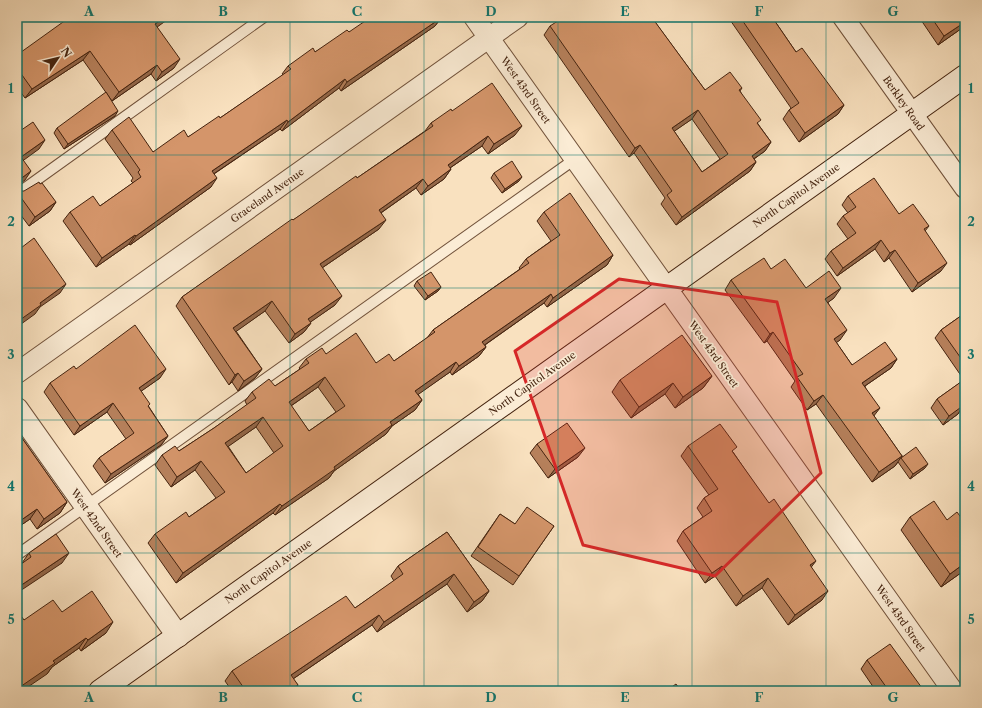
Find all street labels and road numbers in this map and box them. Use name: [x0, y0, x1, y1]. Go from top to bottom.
street label: West 43rd Street: [497, 54, 554, 127]
street label: Berkley Road: [880, 74, 927, 133]
street label: North Capitol Avenue: [750, 160, 843, 230]
street label: Graceland Avenue: [228, 165, 307, 226]
street label: West 43rd Street: [685, 318, 742, 391]
street label: North Capitol Avenue: [486, 348, 579, 418]
street label: West 42nd Street: [67, 486, 125, 561]
street label: North Capitol Avenue: [222, 536, 315, 606]
street label: West 43rd Street: [872, 582, 929, 655]

